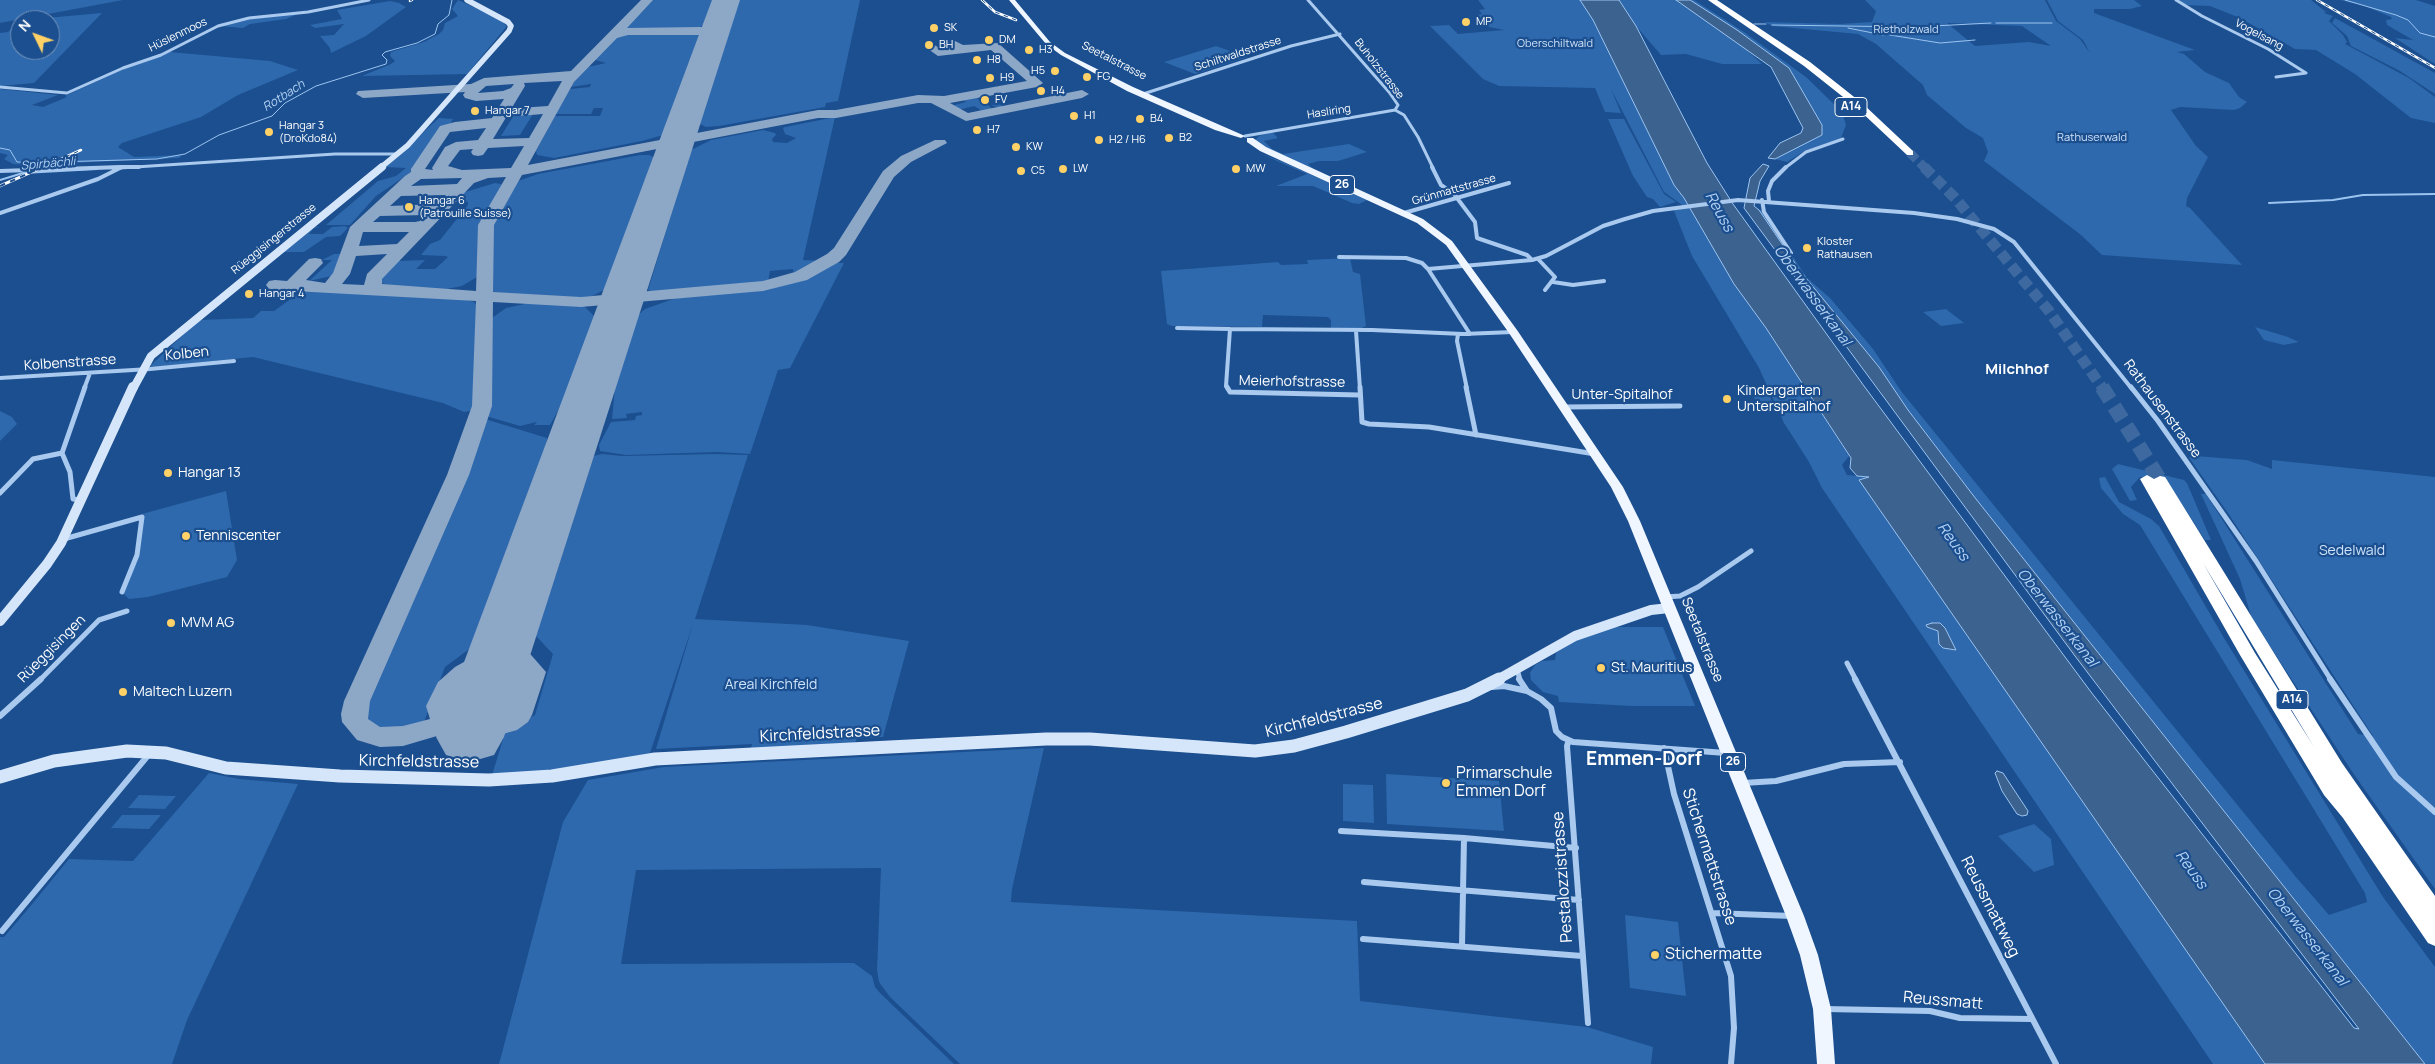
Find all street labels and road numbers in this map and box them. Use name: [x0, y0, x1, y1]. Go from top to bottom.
street label: Hüslenmoos: [147, 15, 209, 55]
street label: Vogelsang: [2233, 17, 2285, 53]
street label: Schiltwaldstrasse: [1193, 34, 1283, 74]
street label: Buholzstrasse: [1351, 36, 1407, 102]
street label: Seetalstrasse: [1079, 39, 1149, 83]
road number: A14: [1835, 98, 1867, 116]
street label: Hasliring: [1306, 102, 1352, 122]
street label: Grünmattstrasse: [1411, 172, 1497, 208]
road number: 26: [1330, 176, 1354, 194]
street label: Rüeggisingerstrasse: [229, 201, 319, 277]
street label: Kolben: [164, 343, 210, 365]
street label: Kolbenstrasse: [23, 351, 117, 375]
street label: Rathausenstrasse: [2120, 357, 2204, 461]
street label: Meierhofstrasse: [1239, 373, 1345, 391]
street label: Unter-Spitalhof: [1572, 387, 1672, 403]
street label: Seetalstrasse: [1677, 595, 1727, 685]
street label: Rüeggisingen: [15, 612, 89, 686]
road number: A14: [2276, 690, 2308, 710]
street label: Kirchfeldstrasse: [1263, 694, 1385, 742]
street label: Kirchfeldstrasse: [759, 721, 881, 747]
street label: Kirchfeldstrasse: [359, 751, 479, 773]
road number: 26: [1720, 752, 1746, 772]
street label: Stichermattstrasse: [1678, 786, 1740, 928]
street label: Pestalozzistrasse: [1549, 811, 1577, 943]
street label: Reussmattweg: [1956, 853, 2024, 961]
street label: Reussmatt: [1902, 988, 1984, 1014]

